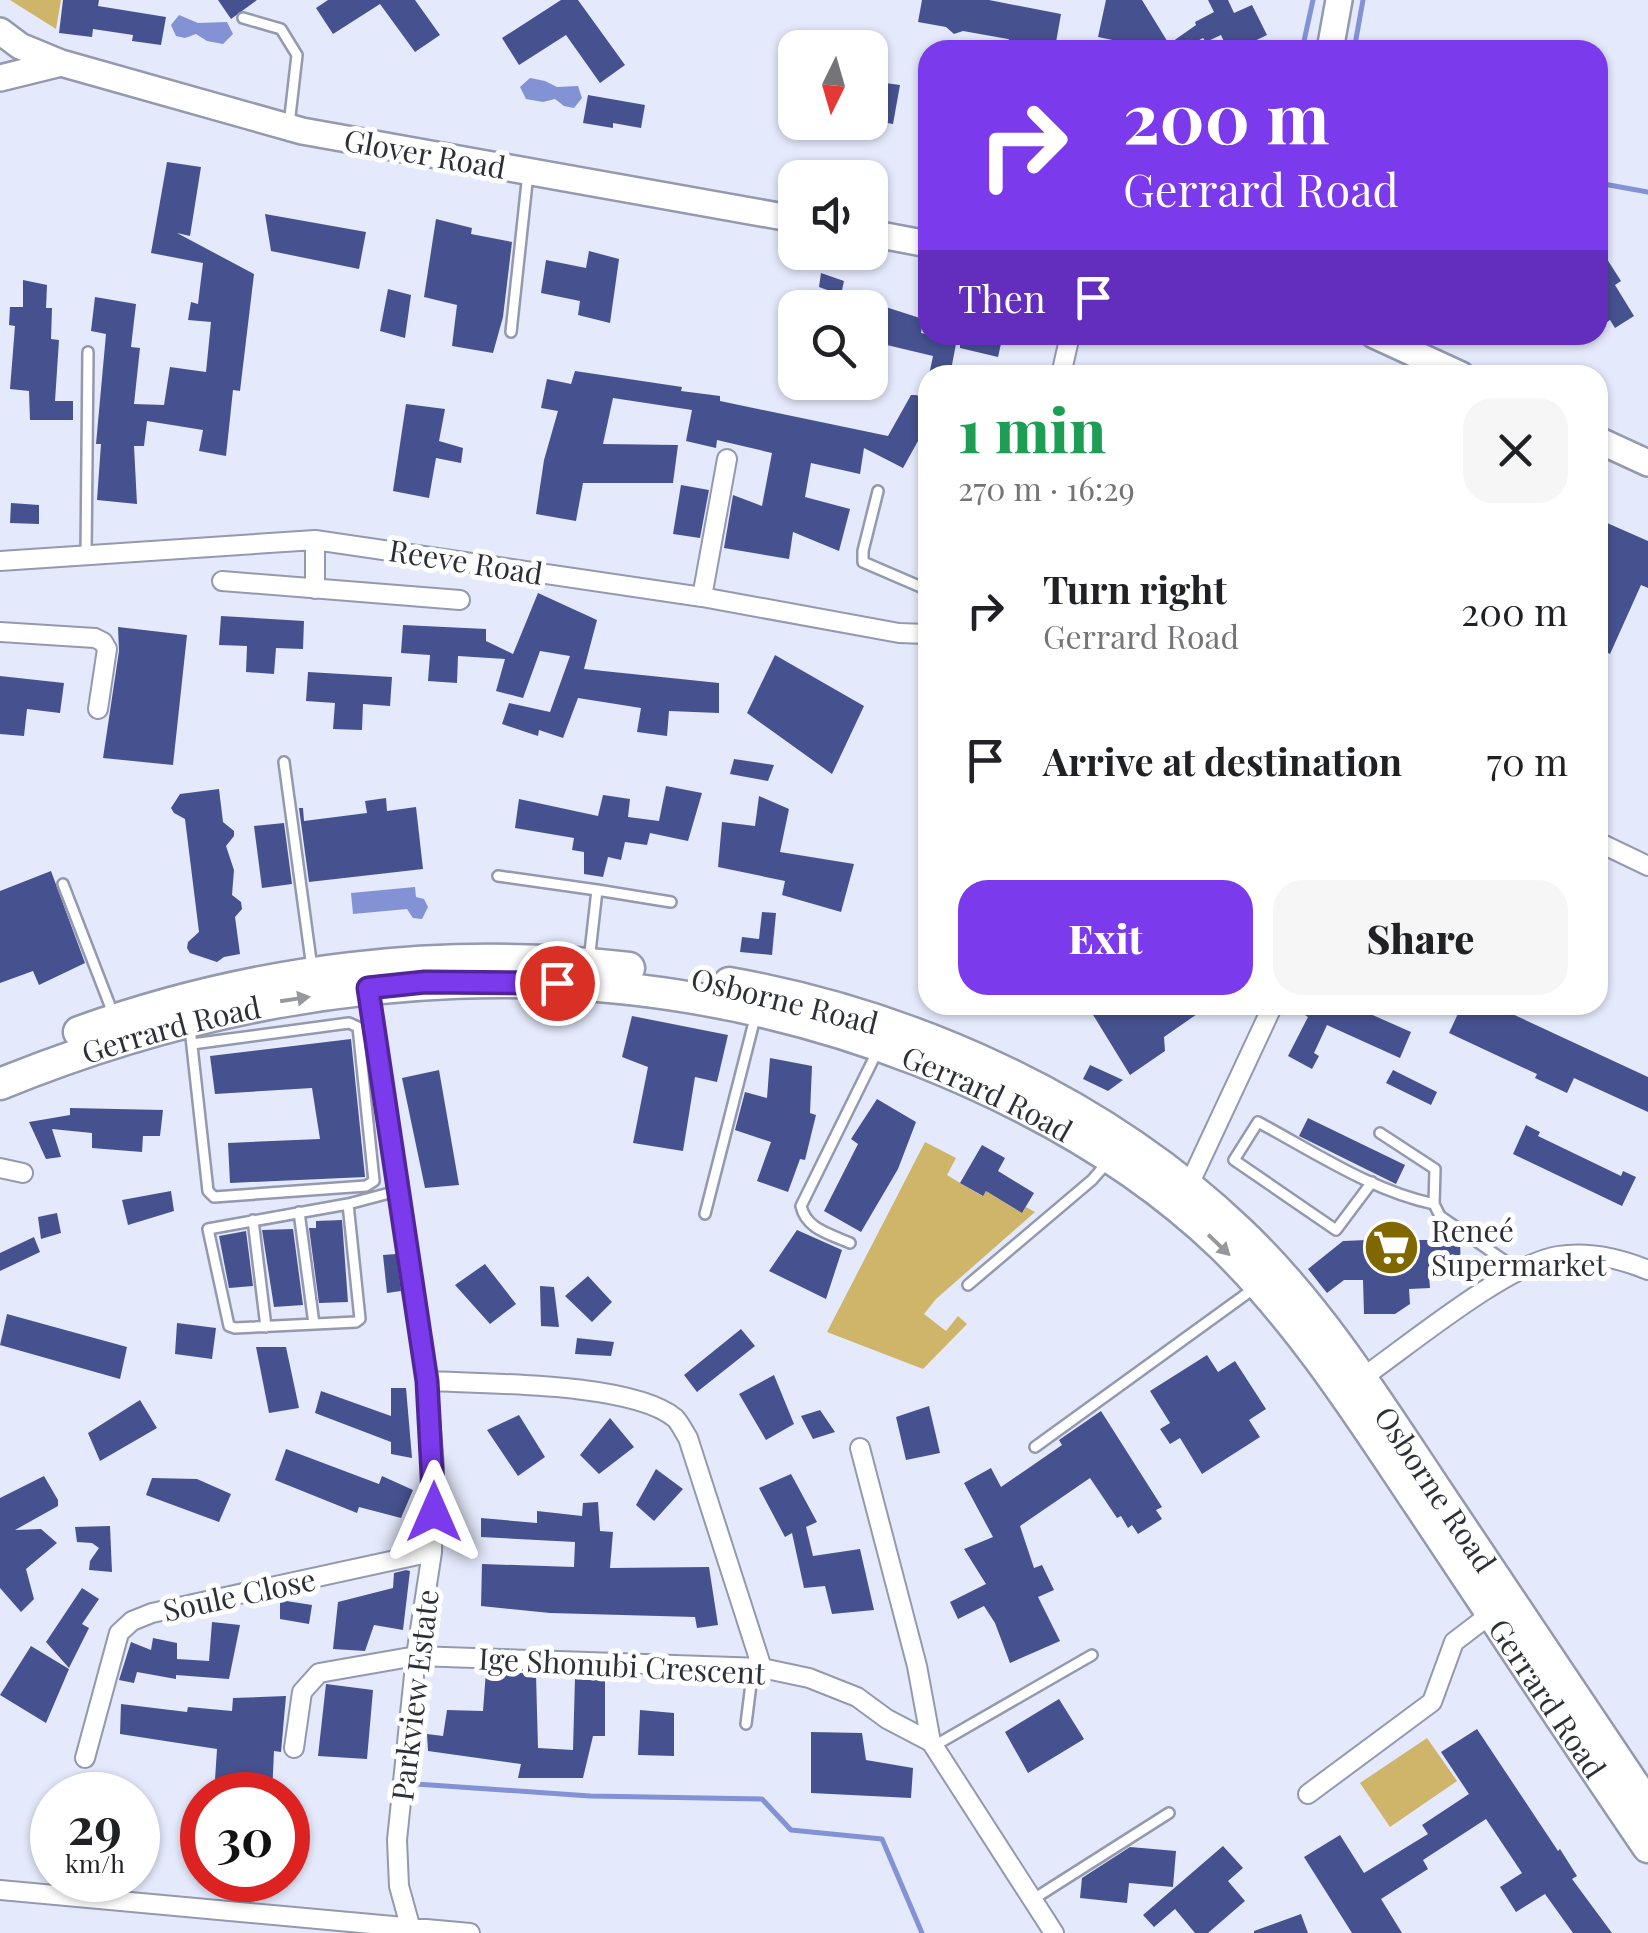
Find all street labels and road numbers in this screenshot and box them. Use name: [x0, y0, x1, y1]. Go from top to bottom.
street label: Glover Road: [341, 119, 509, 187]
street label: Reeve Road: [386, 529, 546, 593]
street label: Osborne Road: [687, 957, 883, 1043]
street label: Gerrard Road: [76, 986, 264, 1072]
street label: Gerrard Road: [897, 1036, 1080, 1150]
street label: Osborne Road: [1366, 1398, 1506, 1579]
street label: Soule Close: [159, 1558, 319, 1630]
street label: Parkview Estate: [381, 1587, 447, 1803]
street label: Gerrard Road: [1480, 1611, 1616, 1786]
street label: Ige Shonubi Crescent: [478, 1638, 767, 1693]

